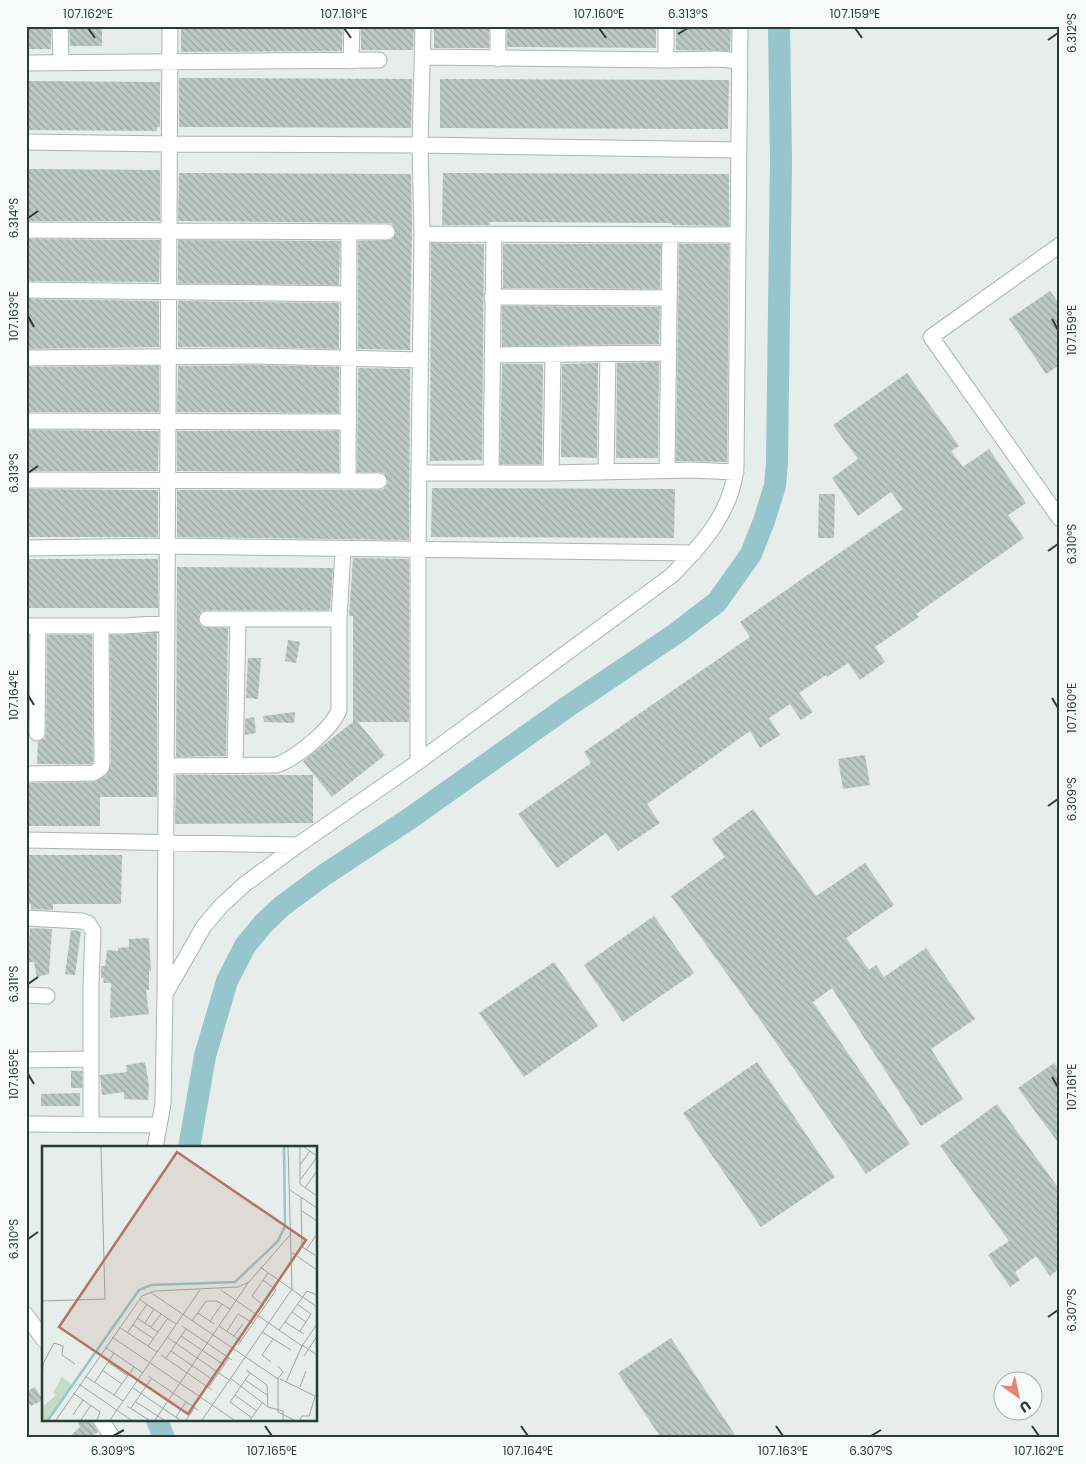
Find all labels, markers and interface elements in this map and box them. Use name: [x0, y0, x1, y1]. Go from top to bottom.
text: 107.162°E: [63, 5, 113, 22]
text: 107.161°E: [321, 5, 367, 22]
text: 107.160°E: [574, 5, 624, 22]
text: 6.313°S: [668, 5, 708, 22]
text: 107.159°E: [830, 5, 880, 22]
text: 6.312°S: [1063, 13, 1080, 53]
text: 6.314°S: [5, 198, 22, 238]
text: 107.163°E: [5, 291, 22, 341]
text: 107.159°E: [1063, 305, 1080, 355]
text: 6.313°S: [5, 453, 22, 493]
text: 6.310°S: [1063, 524, 1080, 564]
text: 107.164°E: [5, 670, 22, 720]
text: 107.160°E: [1063, 683, 1080, 733]
text: 6.309°S: [1063, 777, 1080, 821]
text: 6.311°S: [5, 966, 22, 1002]
text: 107.165°E: [5, 1049, 22, 1099]
text: 107.161°E: [1063, 1064, 1080, 1110]
inset map: [42, 1146, 318, 1422]
text: 6.310°S: [5, 1219, 22, 1259]
text: 6.307°S: [1063, 1288, 1080, 1332]
north arrow: [994, 1372, 1044, 1422]
text: U: [1015, 1396, 1035, 1418]
text: 6.309°S: [91, 1442, 135, 1459]
text: 107.165°E: [247, 1442, 297, 1459]
text: 107.164°E: [503, 1442, 553, 1459]
text: 107.163°E: [758, 1442, 808, 1459]
text: 6.307°S: [849, 1442, 893, 1459]
text: 107.162°E: [1014, 1442, 1064, 1459]

